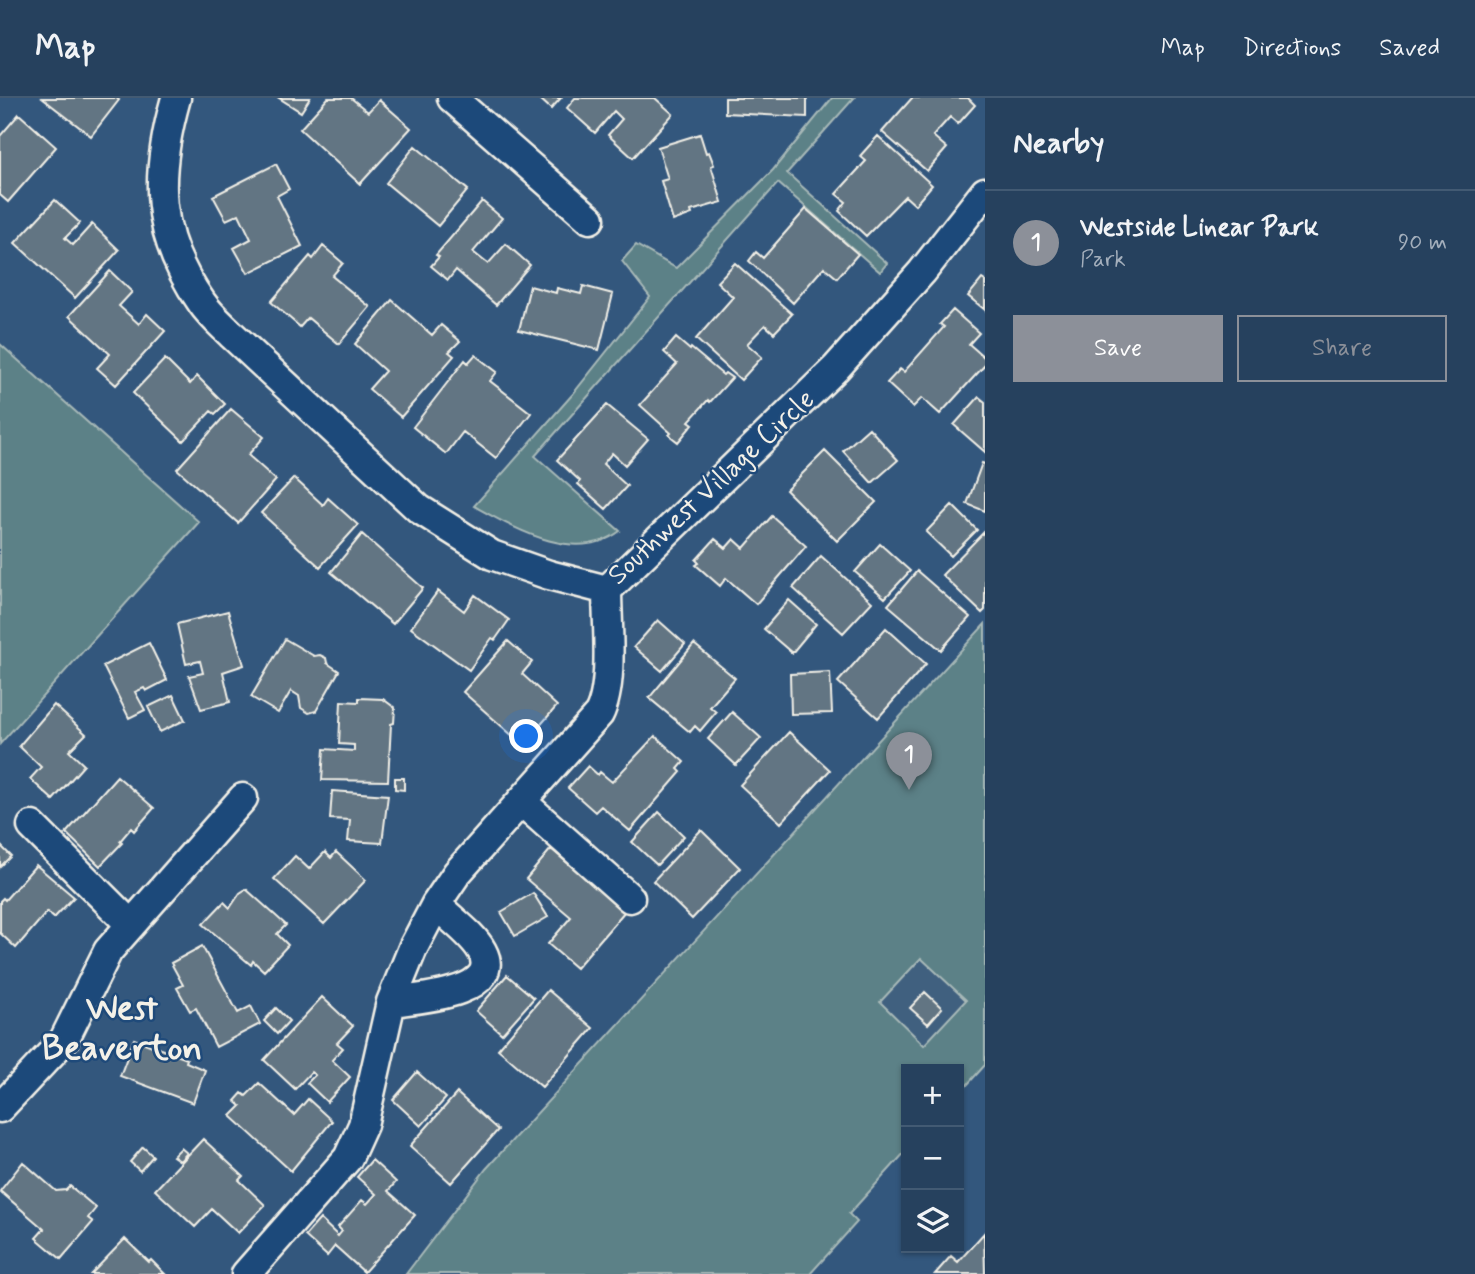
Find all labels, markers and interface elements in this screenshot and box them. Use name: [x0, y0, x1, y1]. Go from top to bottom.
text: Map: [35, 26, 95, 70]
text: Map: [1161, 33, 1205, 64]
text: Directions: [1243, 33, 1341, 64]
text: Saved: [1379, 33, 1440, 64]
text: Nearby: [1013, 124, 1104, 163]
text: Westside Linear Park: [1080, 211, 1319, 245]
text: 1: [1031, 228, 1041, 258]
text: 90 m: [1398, 228, 1447, 258]
text: Park: [1080, 245, 1126, 275]
button: Save: [1013, 315, 1223, 382]
button: Share: [1237, 315, 1447, 382]
street label: Southwest Village Circle: [600, 382, 824, 594]
your location: [509, 719, 543, 753]
pin: 1: [886, 732, 932, 790]
district label: West Beaverton: [42, 986, 202, 1072]
map controls: [901, 1064, 964, 1253]
button: +: [901, 1064, 964, 1127]
button: −: [901, 1127, 964, 1190]
button: layers: [901, 1190, 964, 1253]

